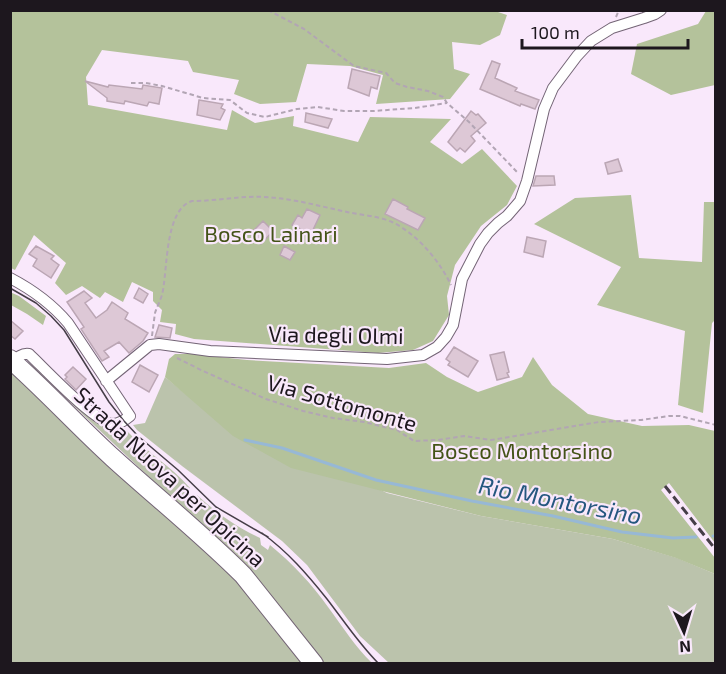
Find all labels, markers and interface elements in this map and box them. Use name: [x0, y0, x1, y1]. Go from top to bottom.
scale bar: [522, 12, 688, 50]
text: 100 m: [531, 21, 580, 43]
park label: Bosco Lainari: [204, 220, 338, 246]
street label: Via degli Olmi: [268, 320, 404, 348]
street label: Via Sottomonte: [264, 368, 420, 436]
street label: Strada Nuova per Opicina: [70, 381, 272, 572]
park label: Bosco Montorsino: [431, 437, 613, 463]
water label: Rio Montorsino: [476, 469, 644, 530]
north arrow: [654, 602, 714, 662]
text: N: [679, 638, 692, 657]

